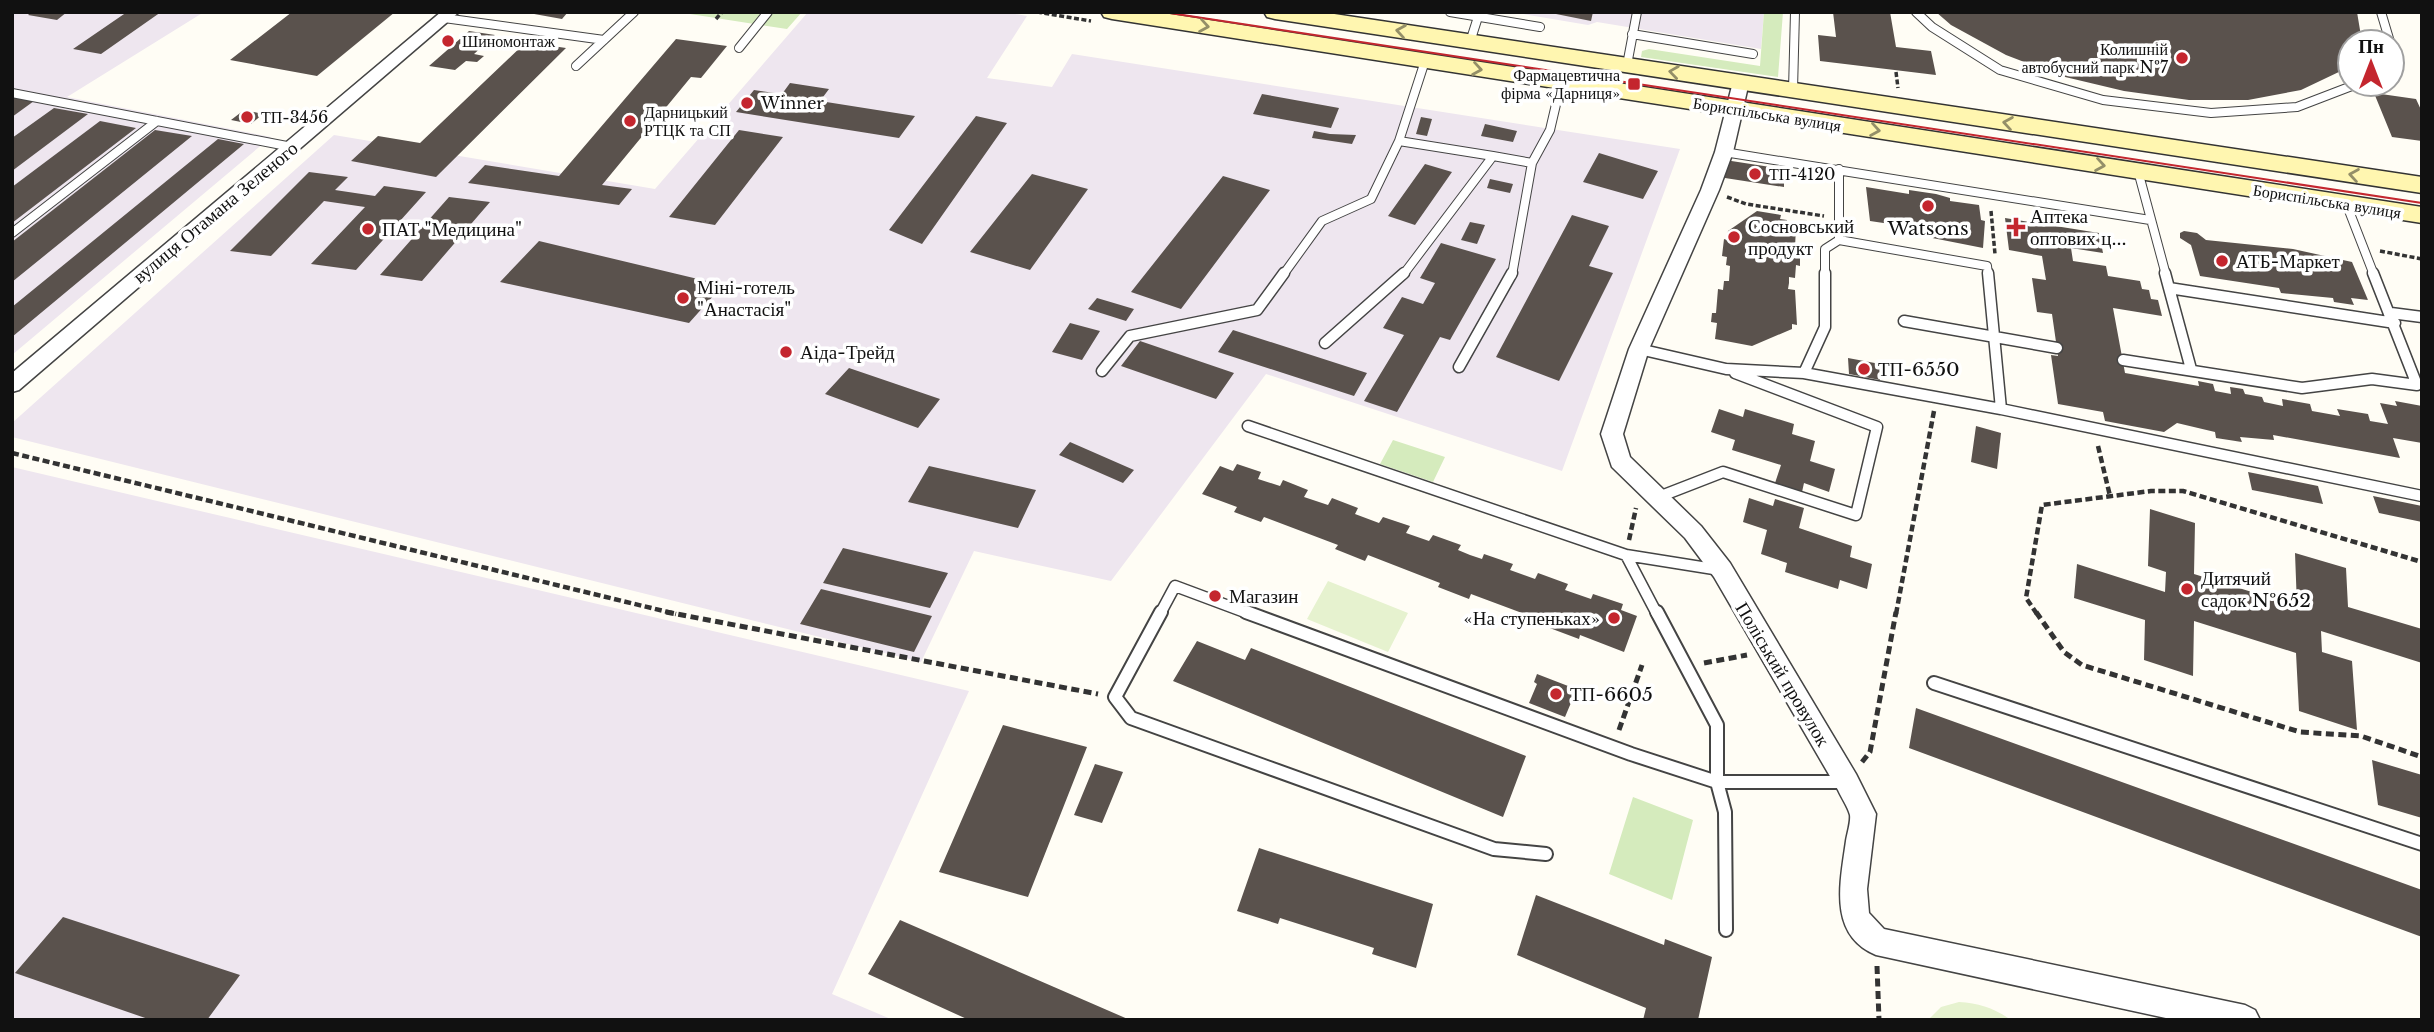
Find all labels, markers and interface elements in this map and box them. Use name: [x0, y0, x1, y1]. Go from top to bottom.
one-way arrow: [1198, 18, 1210, 33]
one-way arrow: [1395, 24, 1406, 39]
north arrow: [2336, 28, 2406, 98]
place label: Шиномонтаж: [462, 31, 556, 51]
marker: Шиномонтаж: [440, 33, 456, 49]
text: Пн: [2358, 35, 2384, 58]
place label: Колишній автобусний парк №7: [2021, 39, 2169, 77]
marker: Колишній автобусний парк №7: [2174, 50, 2190, 66]
one-way arrow: [1471, 61, 1483, 76]
place label: Фармацевтична фірма «Дарниця»: [1501, 65, 1620, 103]
one-way arrow: [1668, 65, 1680, 80]
marker: Фармацевтична фірма «Дарниця»: [1626, 76, 1642, 92]
street label: Бориспільська вулиця: [1692, 92, 1843, 136]
place label: Winner: [760, 93, 824, 113]
marker: Winner: [739, 95, 755, 111]
place label: Дарницький РТЦК та СП: [644, 102, 731, 140]
place label: ТП-3456: [261, 107, 328, 127]
marker: ТП-3456: [239, 109, 255, 125]
marker: Дарницький РТЦК та СП: [622, 113, 638, 129]
one-way arrow: [2002, 116, 2014, 131]
one-way arrow: [1869, 122, 1881, 137]
street label: вулиця Отамана Зеленого: [128, 137, 303, 288]
one-way arrow: [2094, 157, 2106, 172]
place label: ТП-4120: [1769, 164, 1836, 184]
marker: ТП-4120: [1747, 166, 1763, 182]
one-way arrow: [2348, 168, 2360, 183]
street label: Бориспільська вулиця: [2252, 179, 2403, 223]
marker: Watsons: [1920, 198, 1936, 214]
place label: Аптека оптових ц...: [2030, 205, 2127, 250]
place label: Сосновський продукт: [1748, 215, 1854, 260]
place label: Watsons: [1886, 217, 1969, 240]
place label: ПАТ "Медицина": [382, 218, 522, 241]
marker: Аптека оптових ц...: [2008, 219, 2024, 235]
marker: ПАТ "Медицина": [360, 221, 376, 237]
marker: Сосновський продукт: [1726, 229, 1742, 245]
place label: АТБ-Маркет: [2236, 250, 2340, 273]
marker: АТБ-Маркет: [2214, 253, 2230, 269]
place label: Міні-готель "Анастасія": [697, 276, 795, 321]
marker: Міні-готель "Анастасія": [675, 290, 691, 306]
place label: Аіда-Трейд: [800, 341, 895, 364]
marker: Аіда-Трейд: [778, 344, 794, 360]
place label: ТП-6550: [1878, 358, 1960, 381]
marker: ТП-6550: [1856, 361, 1872, 377]
place label: Дитячий садок №652: [2201, 567, 2311, 612]
marker: Дитячий садок №652: [2179, 581, 2195, 597]
place label: Магазин: [1229, 585, 1298, 608]
marker: Магазин: [1207, 588, 1223, 604]
street label: Поліський провулок: [1730, 598, 1835, 751]
place label: «На ступеньках»: [1464, 607, 1600, 630]
marker: «На ступеньках»: [1606, 610, 1622, 626]
place label: ТП-6605: [1570, 683, 1653, 706]
marker: ТП-6605: [1548, 686, 1564, 702]

